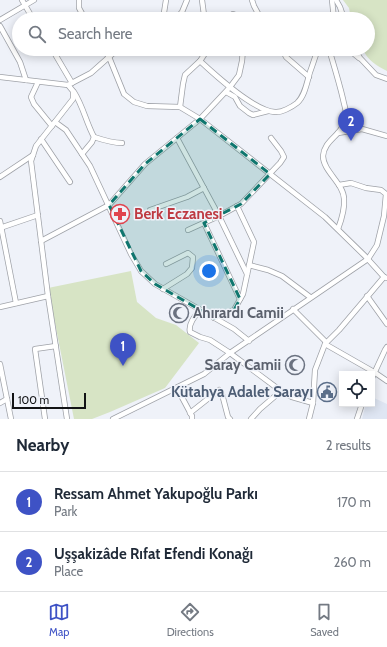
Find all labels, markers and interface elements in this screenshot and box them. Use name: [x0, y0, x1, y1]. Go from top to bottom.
search box: [12, 12, 375, 56]
icon: search: [26, 23, 48, 45]
text: Search here: [58, 25, 133, 43]
pin: 2: [338, 108, 364, 141]
pharmacy icon: Berk Eczanesi: [109, 203, 131, 225]
place label: Berk Eczanesi: [134, 205, 222, 223]
your location: [199, 261, 219, 281]
mosque icon: Ahırardı Camii: [168, 302, 190, 324]
place label: Ahırardı Camii: [193, 304, 284, 322]
pin: 1: [110, 333, 136, 366]
mosque icon: Saray Camii: [284, 354, 306, 376]
place label: Saray Camii: [205, 356, 281, 374]
map controls: [339, 371, 375, 407]
button: locate: [339, 371, 375, 407]
public building icon: Kütahya Adalet Sarayı: [316, 381, 338, 403]
place label: Kütahya Adalet Sarayı: [171, 383, 313, 401]
scale bar: [12, 391, 86, 410]
text: 100 m: [18, 393, 49, 407]
text: Nearby: [16, 435, 69, 455]
text: 2 results: [326, 437, 371, 453]
text: Ressam Ahmet Yakupoğlu Parkı: [54, 485, 258, 503]
text: 1: [27, 494, 31, 510]
text: 170 m: [337, 494, 371, 510]
text: Park: [54, 503, 77, 519]
text: Uşşakizâde Rıfat Efendi Konağı: [54, 545, 253, 563]
text: 2: [26, 554, 32, 570]
text: 260 m: [333, 554, 371, 570]
text: Place: [54, 563, 83, 579]
tab: Map: [48, 601, 70, 639]
tab: Directions: [167, 601, 214, 639]
tab: Saved: [310, 601, 339, 639]

